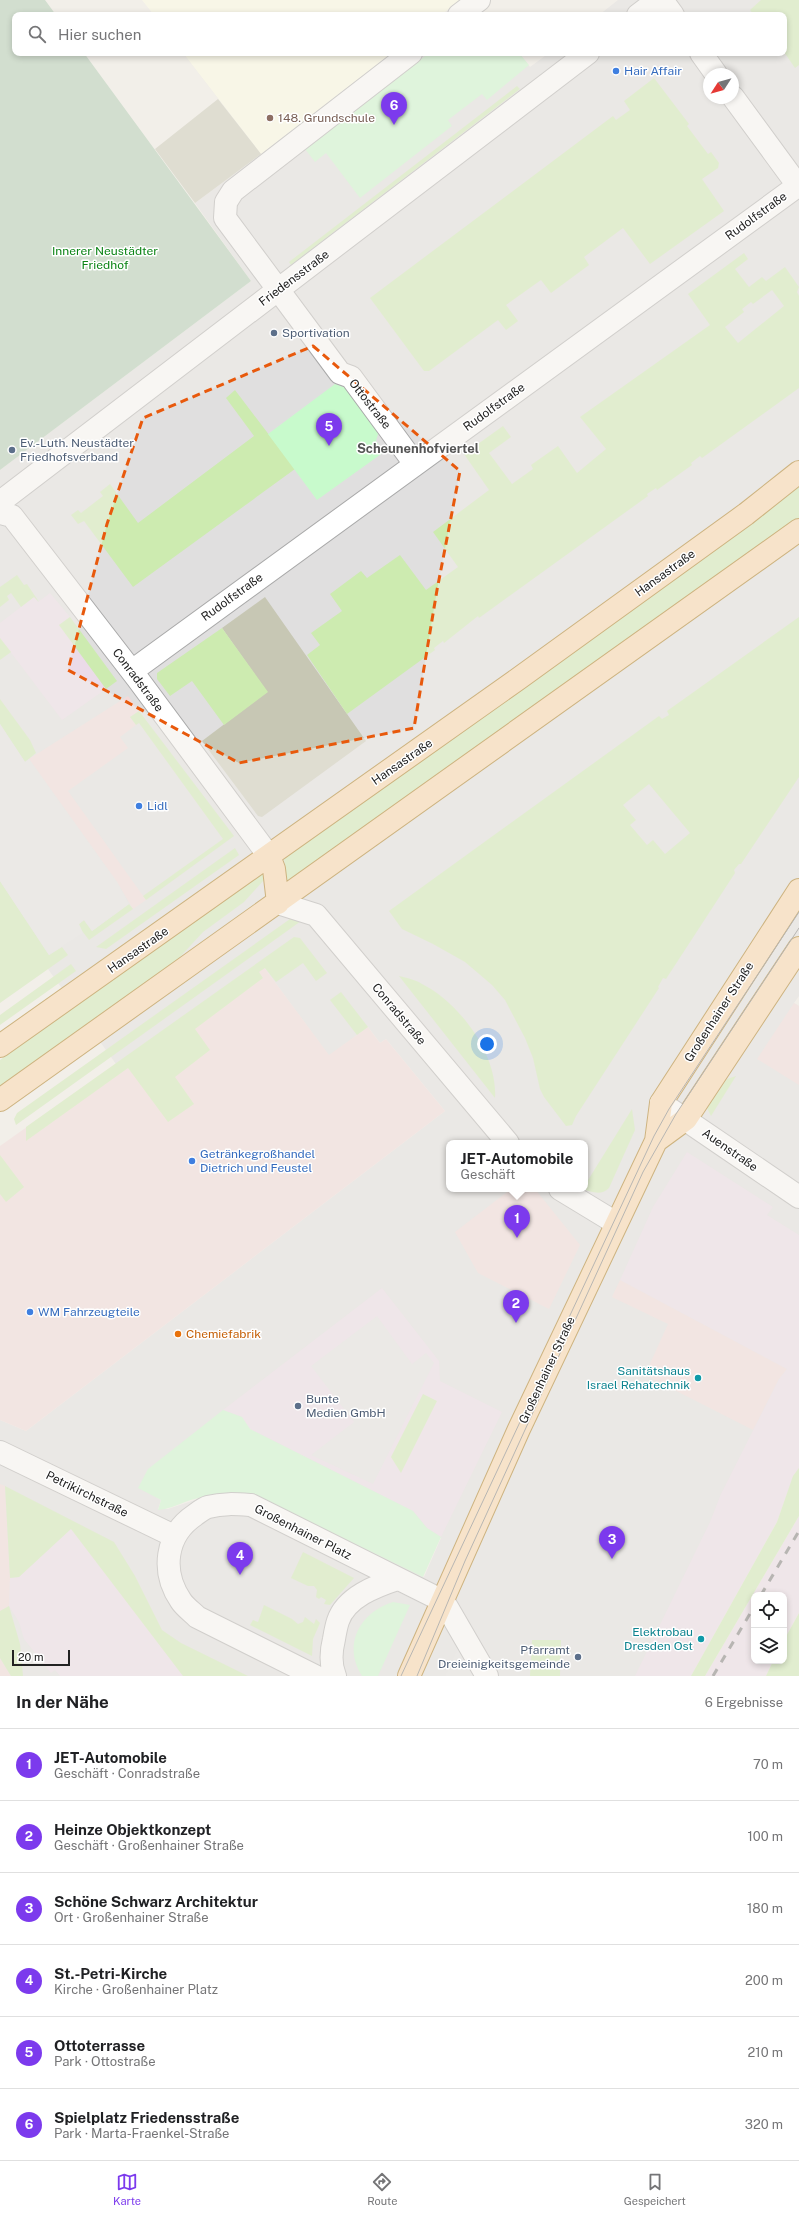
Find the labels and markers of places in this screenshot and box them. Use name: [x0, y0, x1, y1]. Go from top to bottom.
place label: Hair Affair: [624, 64, 682, 78]
marker: Hair Affair: [611, 66, 621, 76]
pin: 6: [381, 92, 407, 125]
place label: 148. Grundschule: [278, 111, 375, 125]
marker: 148. Grundschule: [265, 113, 275, 123]
place label: Sportivation: [282, 326, 350, 340]
marker: Sportivation: [269, 328, 279, 338]
pin: 5: [316, 413, 342, 446]
place label: Ev.-Luth. Neustädter Friedhofsverband: [20, 436, 134, 464]
marker: Ev.-Luth. Neustädter Friedhofsverband: [7, 445, 17, 455]
place label: Lidl: [147, 799, 168, 813]
marker: Lidl: [134, 801, 144, 811]
place label: Getränkegroßhandel Dietrich und Feustel: [200, 1147, 316, 1175]
marker: Getränkegroßhandel Dietrich und Feustel: [187, 1156, 197, 1166]
pin: 1: [504, 1205, 530, 1238]
pin: 2: [503, 1290, 529, 1323]
place label: WM Fahrzeugteile: [38, 1305, 140, 1319]
marker: WM Fahrzeugteile: [25, 1307, 35, 1317]
place label: Chemiefabrik: [186, 1327, 261, 1341]
marker: Chemiefabrik: [173, 1329, 183, 1339]
place label: Sanitätshaus Israel Rehatechnik: [587, 1364, 690, 1392]
marker: Sanitätshaus Israel Rehatechnik: [693, 1373, 703, 1383]
place label: Bunte Medien GmbH: [306, 1392, 386, 1420]
marker: Bunte Medien GmbH: [293, 1401, 303, 1411]
pin: 3: [599, 1526, 625, 1559]
pin: 4: [227, 1542, 253, 1575]
place label: Elektrobau Dresden Ost: [624, 1625, 693, 1653]
marker: Elektrobau Dresden Ost: [696, 1634, 706, 1644]
place label: Pfarramt Dreieinigkeitsgemeinde: [438, 1643, 570, 1671]
marker: Pfarramt Dreieinigkeitsgemeinde: [573, 1652, 583, 1662]

